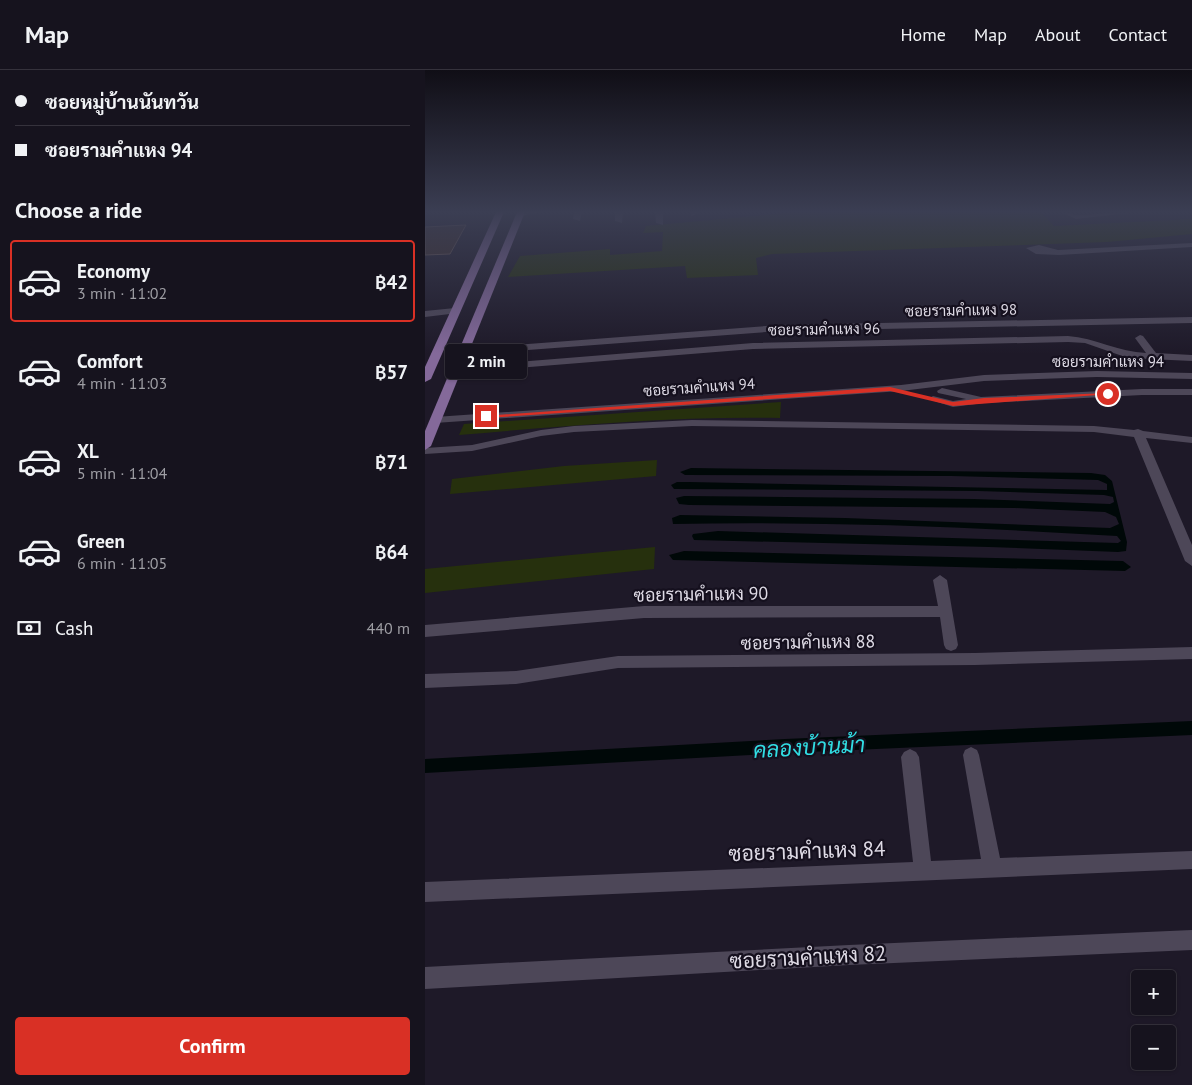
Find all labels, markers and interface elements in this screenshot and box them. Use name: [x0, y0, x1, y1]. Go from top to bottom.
text: Map: [25, 19, 69, 50]
text: Home: [900, 23, 946, 46]
text: Map: [974, 23, 1007, 46]
text: About: [1035, 23, 1081, 46]
text: Contact: [1109, 23, 1167, 46]
text: ซอยหมู่บ้านนันทวัน: [45, 90, 199, 114]
text: ซอยรามคําแหง 94: [45, 138, 192, 162]
text: Choose a ride: [15, 196, 142, 224]
icon: car: [17, 259, 62, 304]
text: Economy: [77, 259, 150, 283]
text: ฿42: [375, 270, 408, 294]
text: 3 min · 11:02: [77, 283, 167, 303]
street label: ซอยรามคําแหง 98: [905, 300, 1017, 320]
street label: ซอยรามคําแหง 96: [768, 319, 880, 339]
callout: 2 min: [445, 344, 527, 378]
icon: car: [17, 349, 62, 394]
text: Comfort: [77, 349, 143, 373]
text: 2 min: [466, 351, 506, 371]
street label: ซอยรามคําแหง 94: [1052, 352, 1164, 371]
text: ฿57: [375, 360, 408, 384]
text: 4 min · 11:03: [77, 373, 167, 393]
street label: ซอยรามคําแหง 94: [642, 374, 756, 400]
route start: [1097, 383, 1119, 405]
route end: [475, 405, 497, 427]
icon: car: [17, 439, 62, 484]
text: XL: [77, 439, 99, 463]
text: ฿71: [375, 450, 408, 474]
text: 5 min · 11:04: [77, 463, 167, 483]
icon: car: [17, 529, 62, 574]
text: Green: [77, 529, 125, 553]
text: ฿64: [375, 540, 408, 564]
text: 6 min · 11:05: [77, 553, 167, 573]
street label: ซอยรามคำแหง 90: [634, 581, 769, 607]
icon: cash: [15, 614, 43, 642]
text: Cash: [55, 616, 93, 640]
text: 440 m: [367, 618, 410, 638]
street label: ซอยรามคำแหง 88: [741, 629, 875, 655]
water label: คลองบ้านม้า: [752, 730, 866, 764]
street label: ซอยรามคำแหง 84: [728, 835, 886, 867]
street label: ซอยรามคำแหง 82: [729, 939, 887, 975]
map controls: [1131, 970, 1176, 1070]
button: +: [1131, 970, 1176, 1015]
button: Confirm: [15, 1017, 410, 1075]
button: −: [1131, 1025, 1176, 1070]

